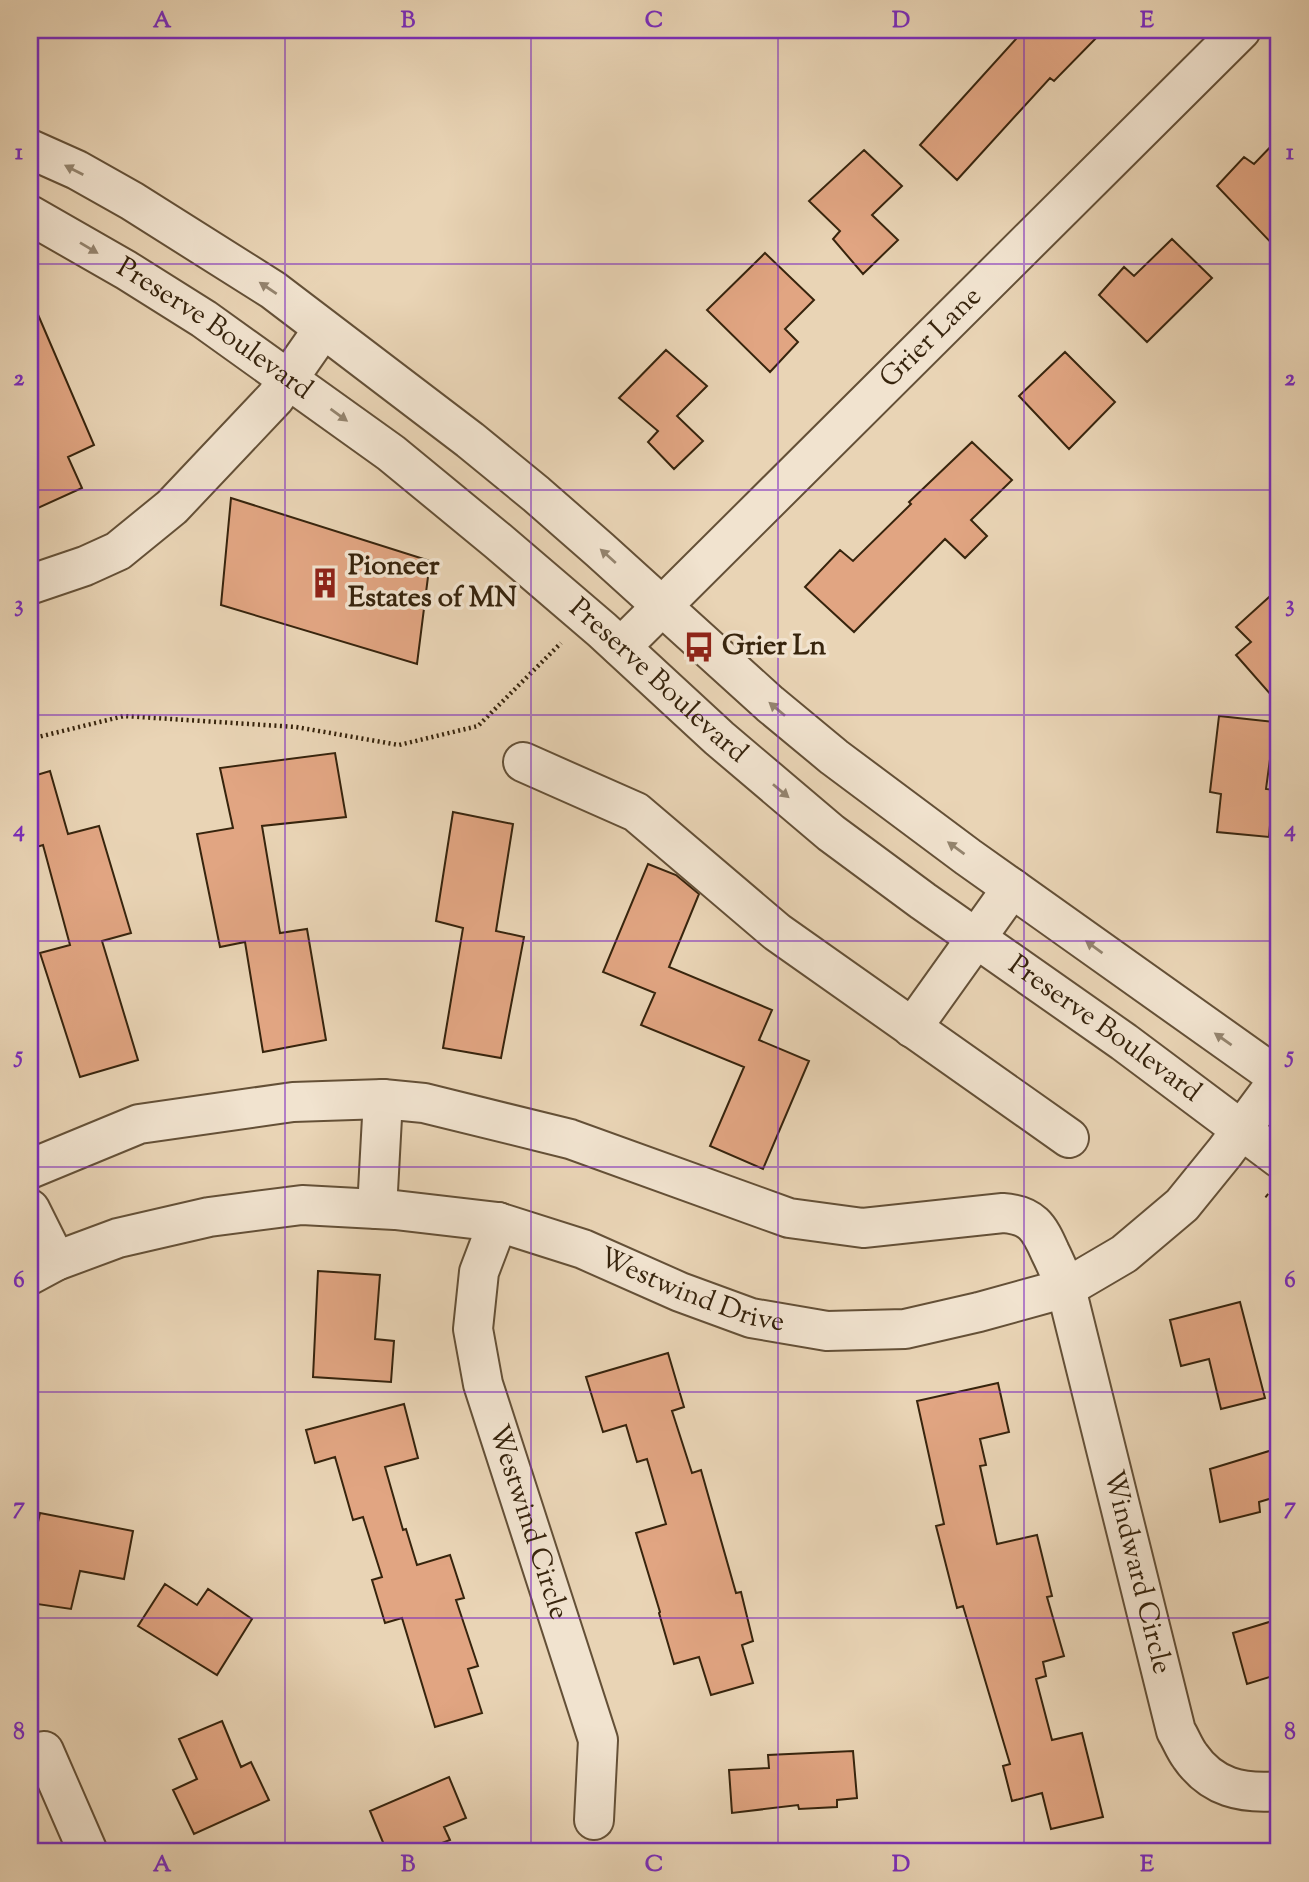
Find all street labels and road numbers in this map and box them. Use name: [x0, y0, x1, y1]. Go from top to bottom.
street label: Preserve Boulevard: [109, 249, 321, 410]
street label: Grier Lane: [871, 278, 992, 398]
street label: Preserve Boulevard: [559, 590, 756, 774]
street label: Preserve Boulevard: [1000, 946, 1209, 1113]
street label: Westwind Drive: [592, 1238, 788, 1343]
street label: Westwind Circle: [477, 1420, 578, 1625]
street label: Windward Circle: [1092, 1466, 1181, 1678]

